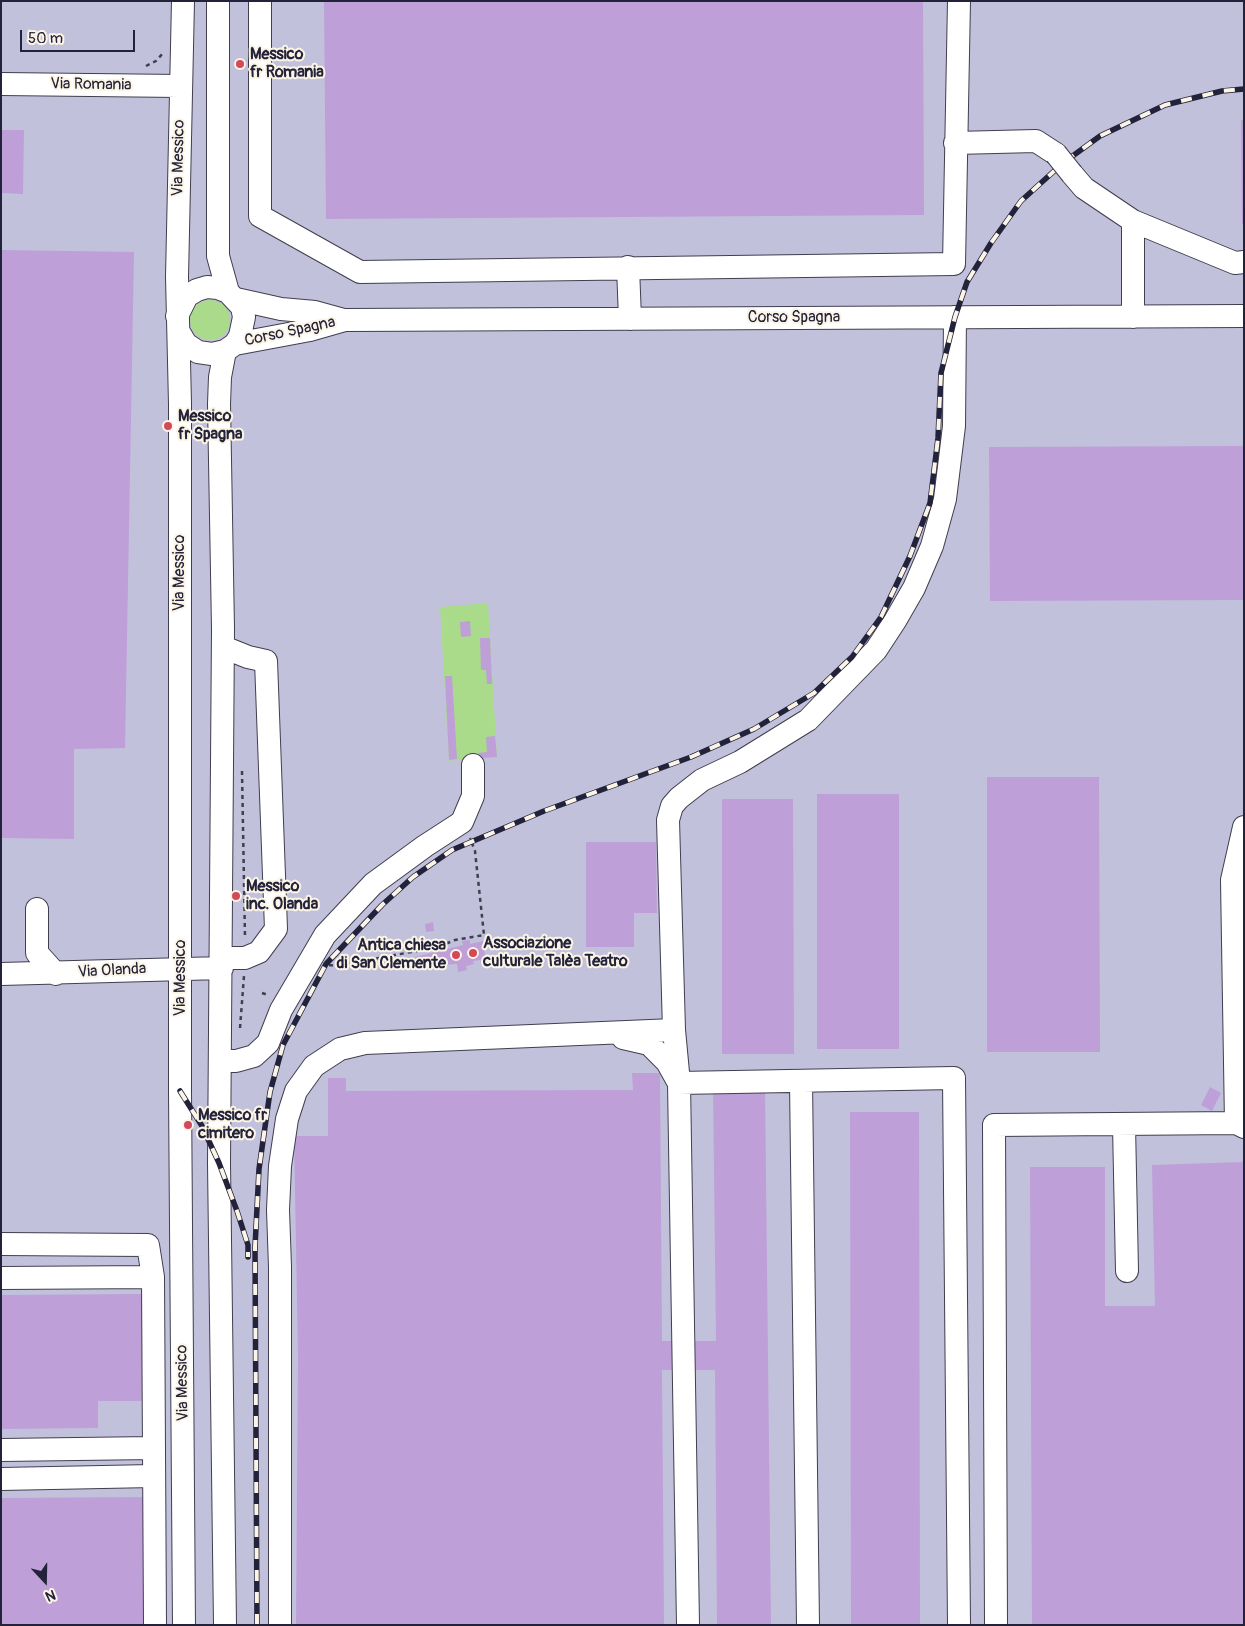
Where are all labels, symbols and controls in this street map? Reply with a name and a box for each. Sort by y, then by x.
scale bar [22,20,138,52]
text: 50 m [28,29,63,48]
place label: Messico fr Romania [250,45,324,83]
marker: Messico fr Romania [234,58,246,70]
street label: Via Romania [50,75,132,95]
street label: Via Messico [169,120,189,196]
street label: Corso Spagna [748,308,840,328]
street label: Corso Spagna [243,313,337,351]
place label: Messico fr Spagna [178,407,243,445]
marker: Messico fr Spagna [162,420,174,432]
street label: Via Messico [170,535,190,611]
place label: Messico inc. Olanda [246,877,318,915]
marker: Messico inc. Olanda [230,890,242,902]
place label: Associazione culturale Talèa Teatro [483,934,628,972]
place label: Antica chiesa di San Clemente [337,936,446,974]
street label: Via Messico [171,940,191,1016]
marker: Associazione culturale Talèa Teatro [467,947,479,959]
marker: Antica chiesa di San Clemente [450,949,462,961]
street label: Via Olanda [77,960,147,982]
place label: Messico fr cimitero [198,1106,267,1144]
marker: Messico fr cimitero [182,1119,194,1131]
street label: Via Messico [173,1345,193,1421]
north arrow [20,1556,70,1606]
text: N [43,1586,58,1605]

